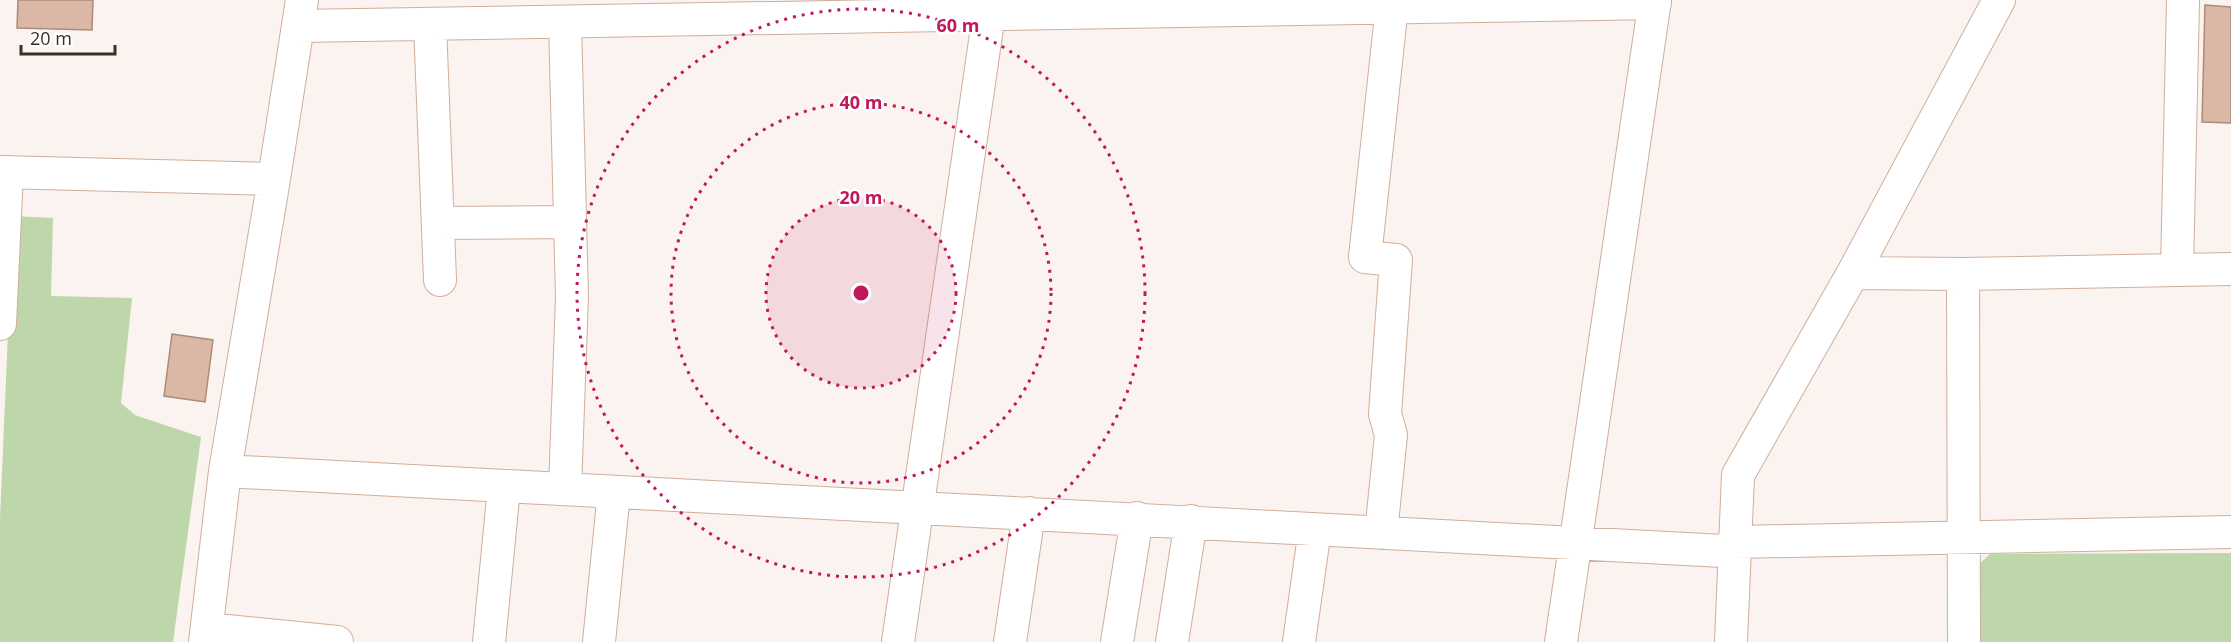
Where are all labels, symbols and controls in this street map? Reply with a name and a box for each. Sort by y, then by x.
text: 60 m [937,13,979,37]
scale bar [21,18,116,56]
text: 20 m [30,26,72,50]
text: 40 m [840,90,882,114]
text: 20 m [840,185,882,209]
centre of rings [851,283,871,303]

